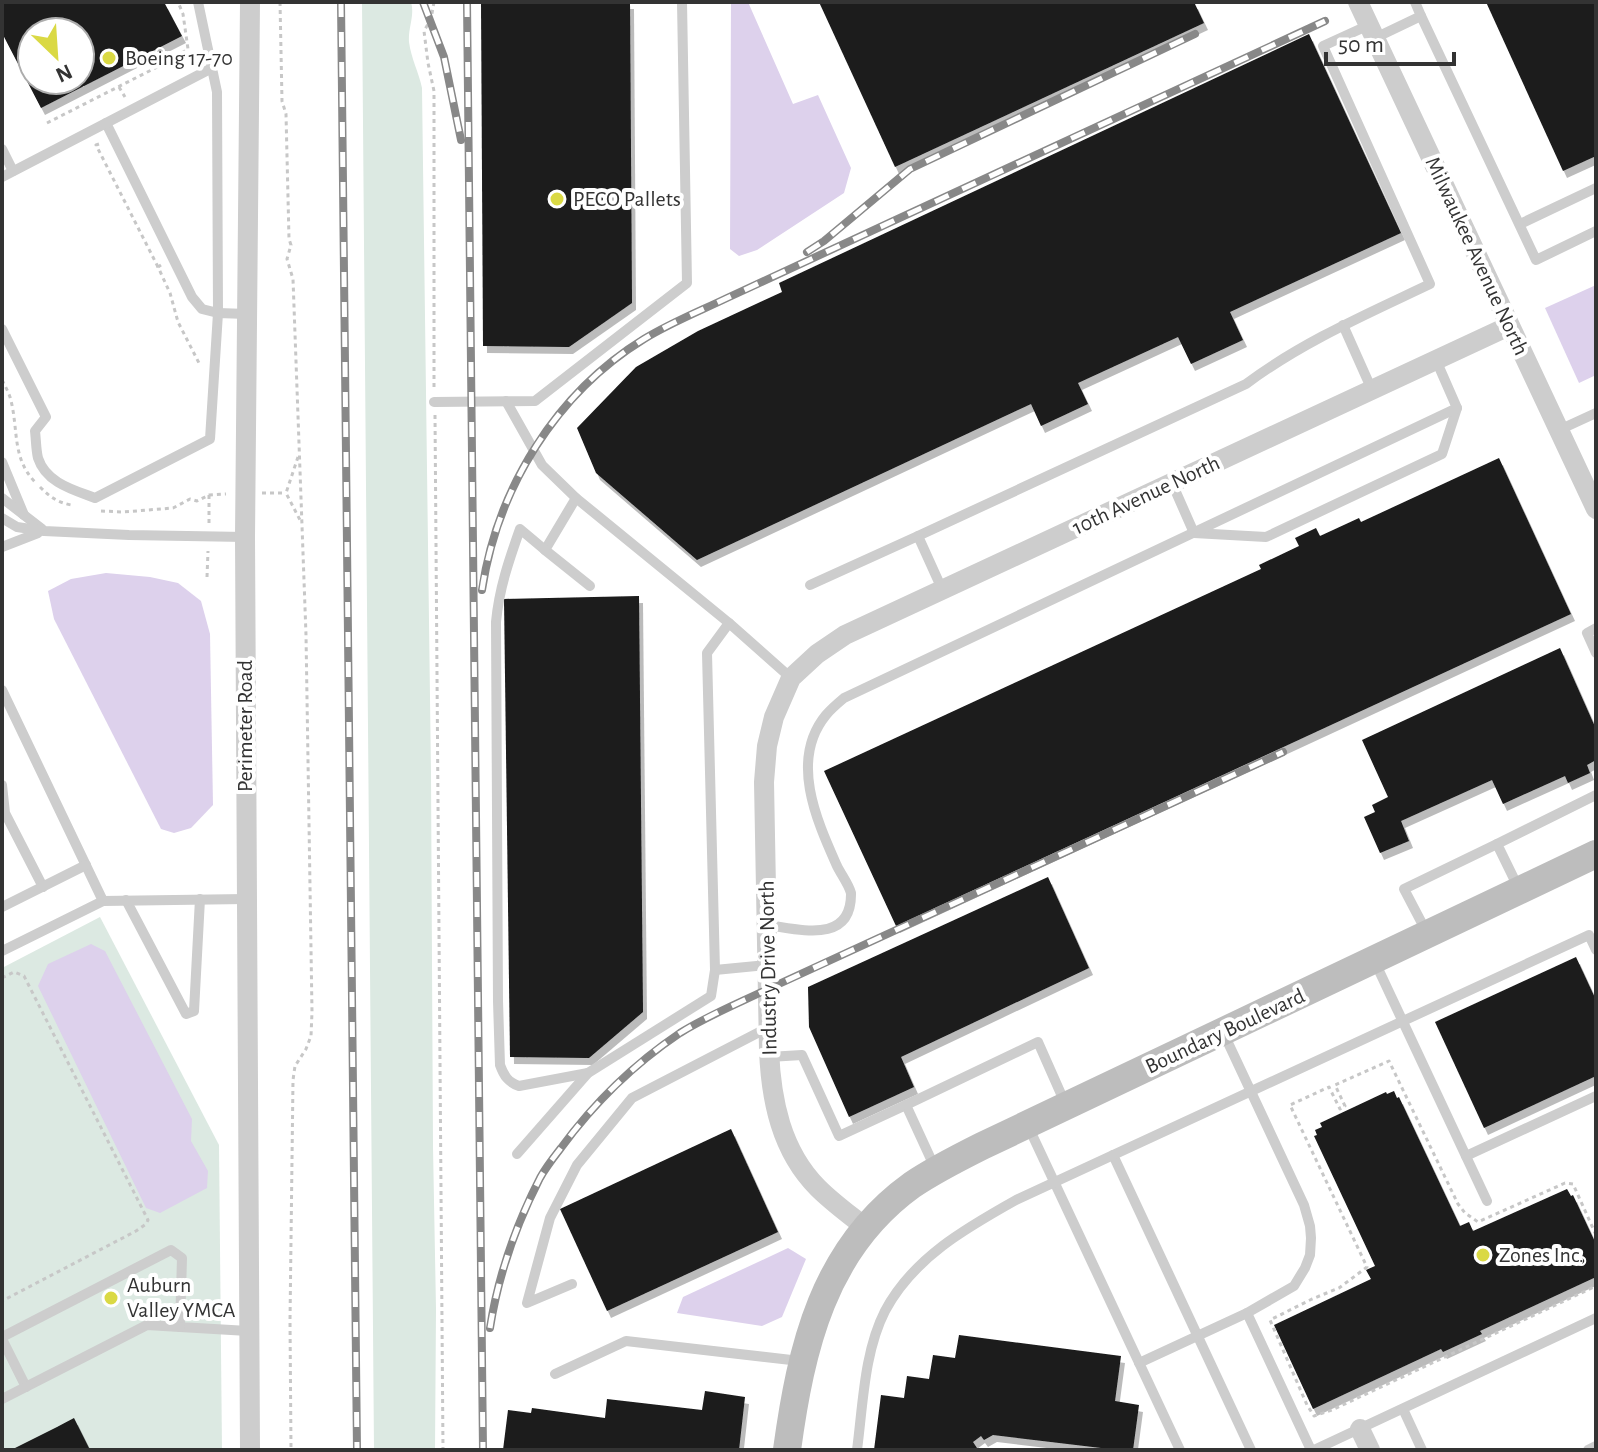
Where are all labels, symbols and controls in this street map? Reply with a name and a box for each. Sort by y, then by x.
north arrow [16,16,96,96]
scale bar [1326,16,1454,66]
text: 50 m [1338,33,1384,57]
place label: Boeing 17-70 [125,47,233,69]
marker: Boeing 17-70 [100,49,118,67]
text: N [52,60,76,86]
street label: Milwaukee Avenue North [1421,153,1533,359]
place label: PECO Pallets [573,188,681,210]
marker: PECO Pallets [548,190,566,208]
street label: 10th Avenue North [1069,451,1223,539]
street label: Perimeter Road [234,660,256,792]
street label: Industry Drive North [755,880,781,1056]
street label: Boundary Boulevard [1142,984,1308,1078]
place label: Zones Inc. [1499,1244,1584,1266]
marker: Zones Inc. [1474,1246,1492,1264]
place label: Auburn Valley YMCA [127,1274,236,1321]
marker: Auburn Valley YMCA [102,1289,120,1307]

